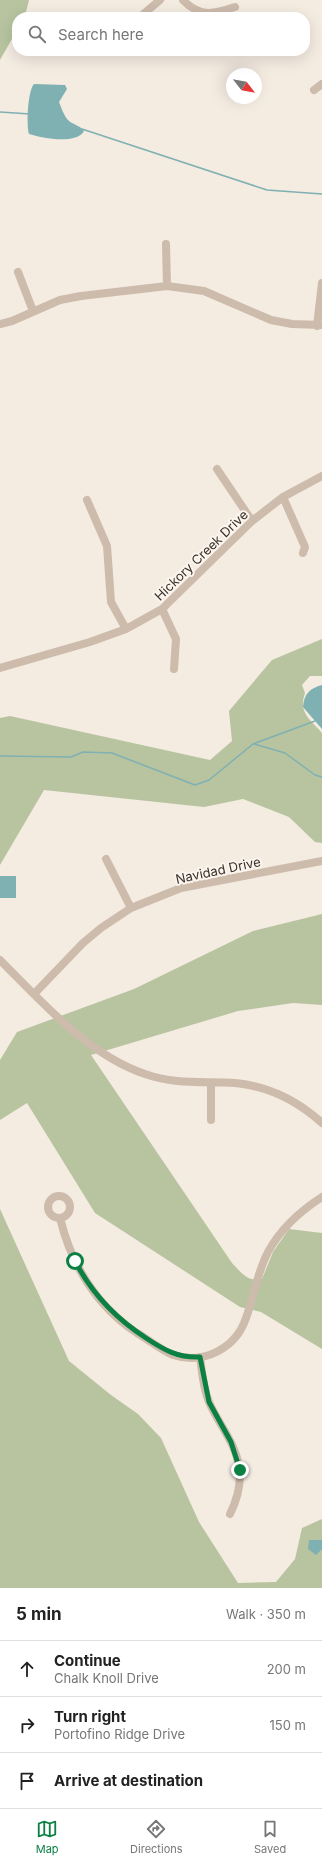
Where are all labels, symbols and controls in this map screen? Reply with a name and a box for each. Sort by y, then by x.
search box [12,12,310,56]
icon: search [26,23,48,45]
text: Search here [58,25,144,44]
north arrow [226,68,262,104]
street label: Hickory Creek Drive [151,506,251,604]
street label: Navidad Drive [174,853,262,887]
route start [66,1252,84,1270]
route end [231,1461,249,1479]
text: 5 min [16,1604,62,1624]
text: Walk · 350 m [226,1606,306,1622]
text: Continue [54,1651,121,1670]
icon: ahead [16,1658,38,1680]
text: 200 m [267,1661,306,1677]
text: Chalk Knoll Drive [54,1670,159,1686]
text: Turn right [54,1707,126,1726]
icon: right [16,1714,38,1736]
text: 150 m [270,1717,306,1733]
text: Portofino Ridge Drive [54,1726,185,1742]
icon: arrive [16,1770,38,1792]
text: Arrive at destination [54,1771,203,1790]
tab: Map [36,1818,59,1856]
tab: Directions [130,1818,183,1856]
tab: Saved [254,1818,286,1856]

